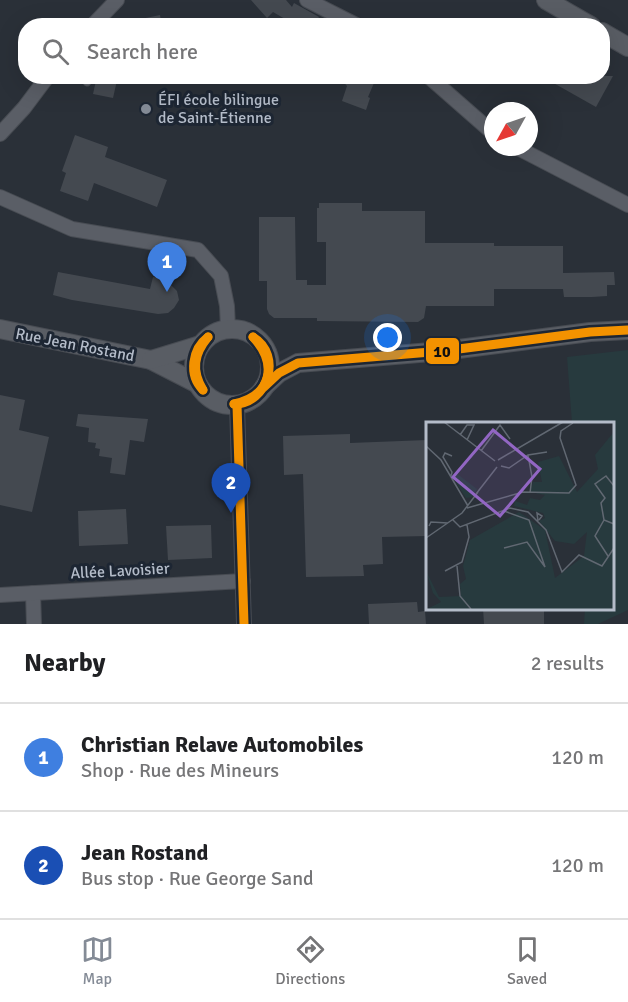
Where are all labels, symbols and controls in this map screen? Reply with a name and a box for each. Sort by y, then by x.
search box [18,18,610,84]
icon: search [39,35,72,68]
text: Search here [87,38,198,65]
place label: ÉFI école bilingue de Saint-Étienne [158,90,279,128]
marker: ÉFI école bilingue de Saint-Étienne [139,102,153,116]
north arrow [484,102,538,156]
pin: 1 [148,242,186,292]
your location [373,323,402,352]
street label: Rue Jean Rostand [14,324,136,366]
line badge: 10 [425,337,460,365]
text: 10 [433,342,451,362]
inset map [426,422,613,609]
pin: 2 [212,464,250,513]
street label: Allée Lavoisier [70,558,170,584]
text: Nearby [24,647,105,679]
text: 2 results [531,651,604,676]
text: Christian Relave Automobiles [81,731,363,758]
text: 1 [38,745,49,770]
text: 120 m [551,745,604,770]
text: Shop · Rue des Mineurs [81,758,279,783]
text: Jean Rostand [81,839,208,866]
text: 2 [38,853,49,878]
text: 120 m [551,853,604,878]
text: Bus stop · Rue George Sand [81,866,314,891]
tab: Map [81,933,114,989]
tab: Directions [275,933,345,989]
tab: Saved [507,933,547,989]

